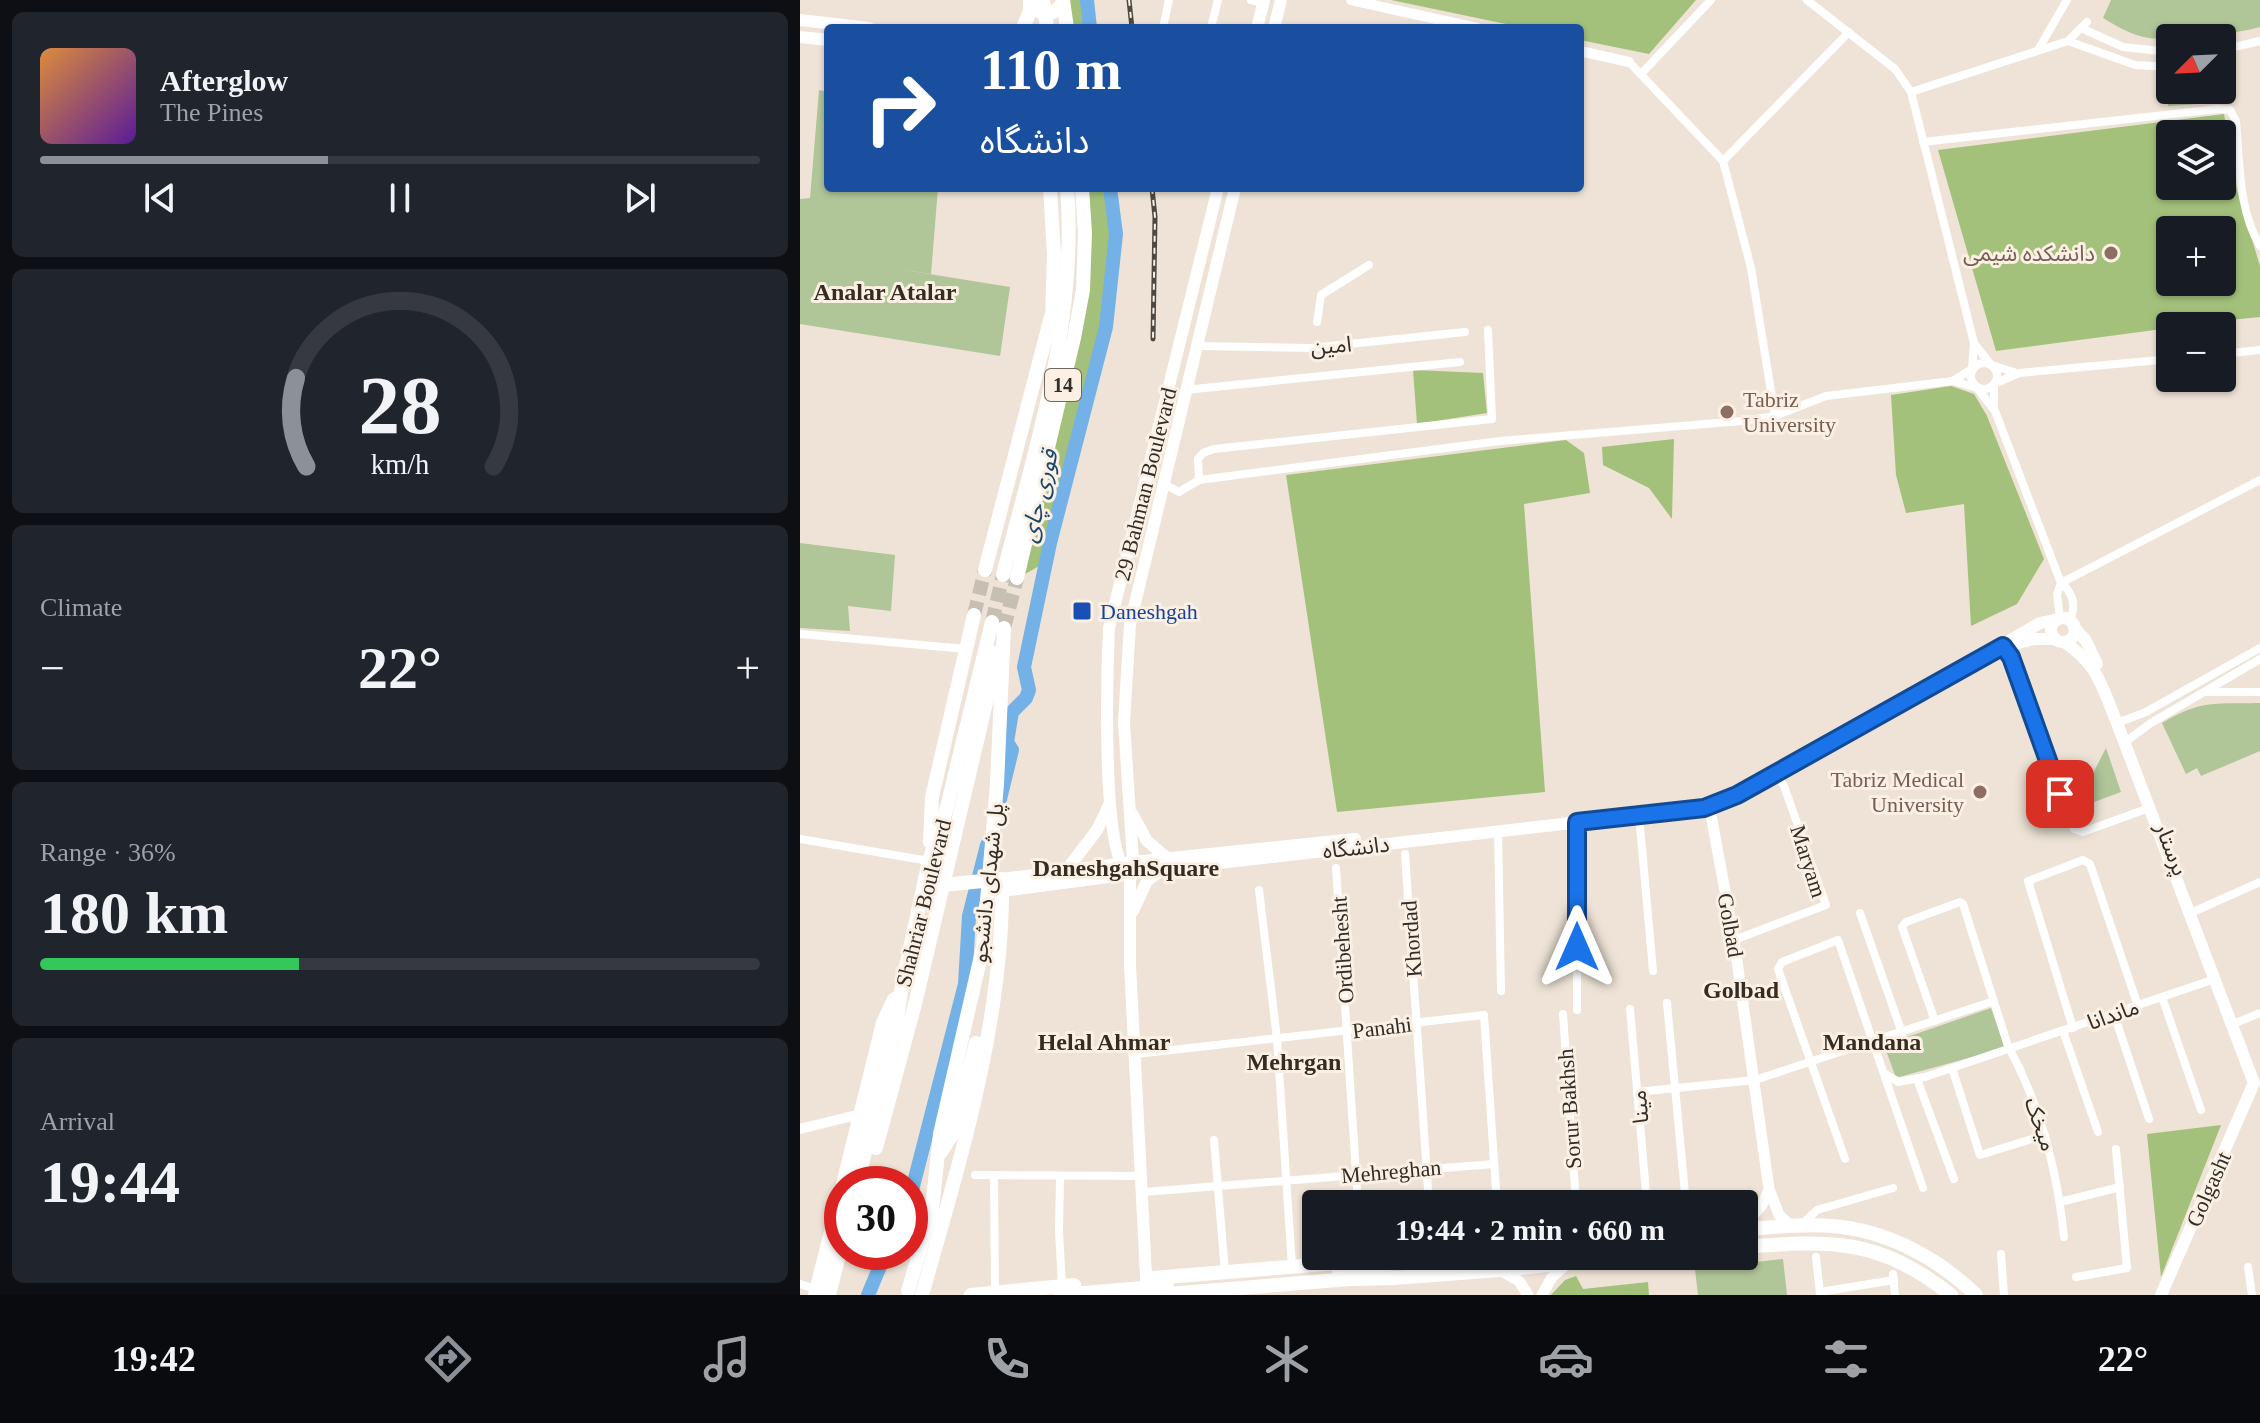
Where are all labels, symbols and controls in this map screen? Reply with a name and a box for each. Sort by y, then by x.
north arrow [2156,24,2236,104]
map controls [2156,24,2236,392]
text: 110 m [980,39,1122,101]
icon: right [848,56,952,160]
text: Afterglow [160,64,288,97]
text: The Pines [160,98,263,127]
button: layers [2156,120,2236,200]
text: دانشگاه [980,121,1089,161]
icon: previous [138,176,182,220]
icon: pause [378,176,422,220]
icon: next [618,176,662,220]
button: + [2156,216,2236,296]
place label: دانشکده شیمی [1963,241,2095,266]
marker: دانشکده شیمی [2102,244,2120,262]
district label: Analar Atalar [814,279,957,305]
button: − [2156,312,2236,392]
street label: امین [1310,331,1353,360]
text: 28 [358,358,442,450]
road number: 14 [1045,369,1081,401]
street label: 29 Bahman Boulevard [1109,385,1182,583]
place label: Tabriz University [1743,387,1836,437]
marker: Tabriz University [1718,403,1736,421]
water label: قوری چای [1015,445,1067,546]
text: km/h [371,449,429,480]
text: Climate [40,593,122,622]
place label: Daneshgah [1100,599,1198,624]
marker: Daneshgah [1071,600,1093,622]
text: 22° [358,635,442,701]
text: − [40,644,65,693]
text: + [735,644,760,693]
pin [2026,760,2094,828]
place label: Tabriz Medical University [1831,767,1964,817]
icon: arrive [2038,772,2082,816]
marker: Tabriz Medical University [1971,783,1989,801]
street label: پل شهدای دانشجو [967,802,1010,964]
street label: Shahriar Boulevard [891,817,956,989]
street label: پرستار [2148,818,2193,880]
street label: Maryam [1785,822,1832,900]
street label: دانشگاه [1322,832,1391,863]
text: Range · 36% [40,838,176,867]
district label: DaneshgahSquare [1033,855,1219,881]
text: 180 km [40,880,228,946]
street label: Golbad [1713,891,1748,959]
street label: Ordibehesht [1326,895,1359,1004]
street label: Khordad [1396,900,1427,978]
position arrow [1535,905,1619,989]
district label: Golbad [1703,977,1780,1003]
street label: ماندانا [2084,994,2142,1035]
street label: Panahi [1351,1011,1413,1044]
district label: Helal Ahmar [1038,1029,1171,1055]
district label: Mandana [1823,1029,1921,1055]
street label: Sorur Bakhsh [1553,1048,1586,1170]
district label: Mehrgan [1247,1049,1341,1075]
street label: مینا [1626,1089,1653,1125]
street label: میخک [2020,1094,2061,1154]
text: Arrival [40,1107,115,1136]
street label: Golgasht [2181,1148,2236,1231]
text: 19:44 [40,1149,180,1215]
street label: Mehreghan [1340,1155,1442,1188]
speed limit sign: 30 [824,1166,928,1270]
text: 19:44 · 2 min · 660 m [1395,1213,1665,1246]
icon: directions [420,1331,476,1387]
icon: music [699,1331,755,1387]
icon: phone [979,1331,1035,1387]
icon: climate [1259,1331,1315,1387]
icon: car [1538,1331,1594,1387]
icon: filters [1818,1331,1874,1387]
text: 19:42 [112,1339,196,1379]
text: 22° [2098,1339,2148,1379]

